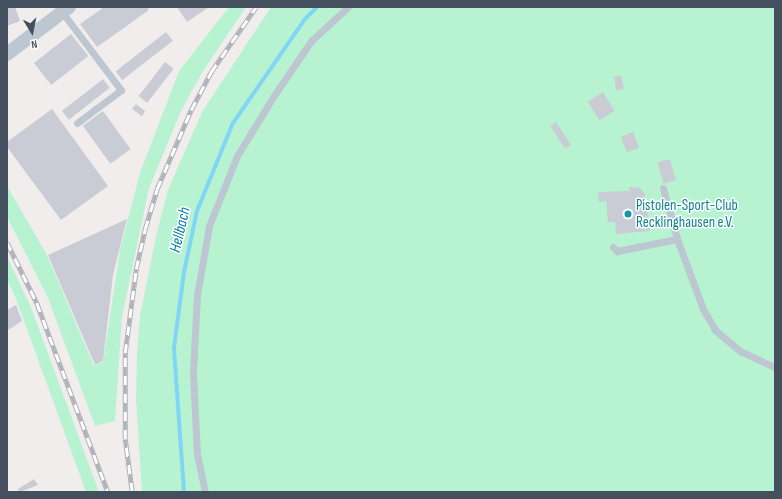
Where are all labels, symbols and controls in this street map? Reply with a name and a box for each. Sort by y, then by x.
north arrow [12,12,52,52]
text: N [30,37,38,51]
place label: Pistolen-Sport-Club Recklinghausen e.V. [636,196,738,231]
water label: Hellbach [166,205,196,255]
marker: Pistolen-Sport-Club Recklinghausen e.V. [623,209,633,219]

